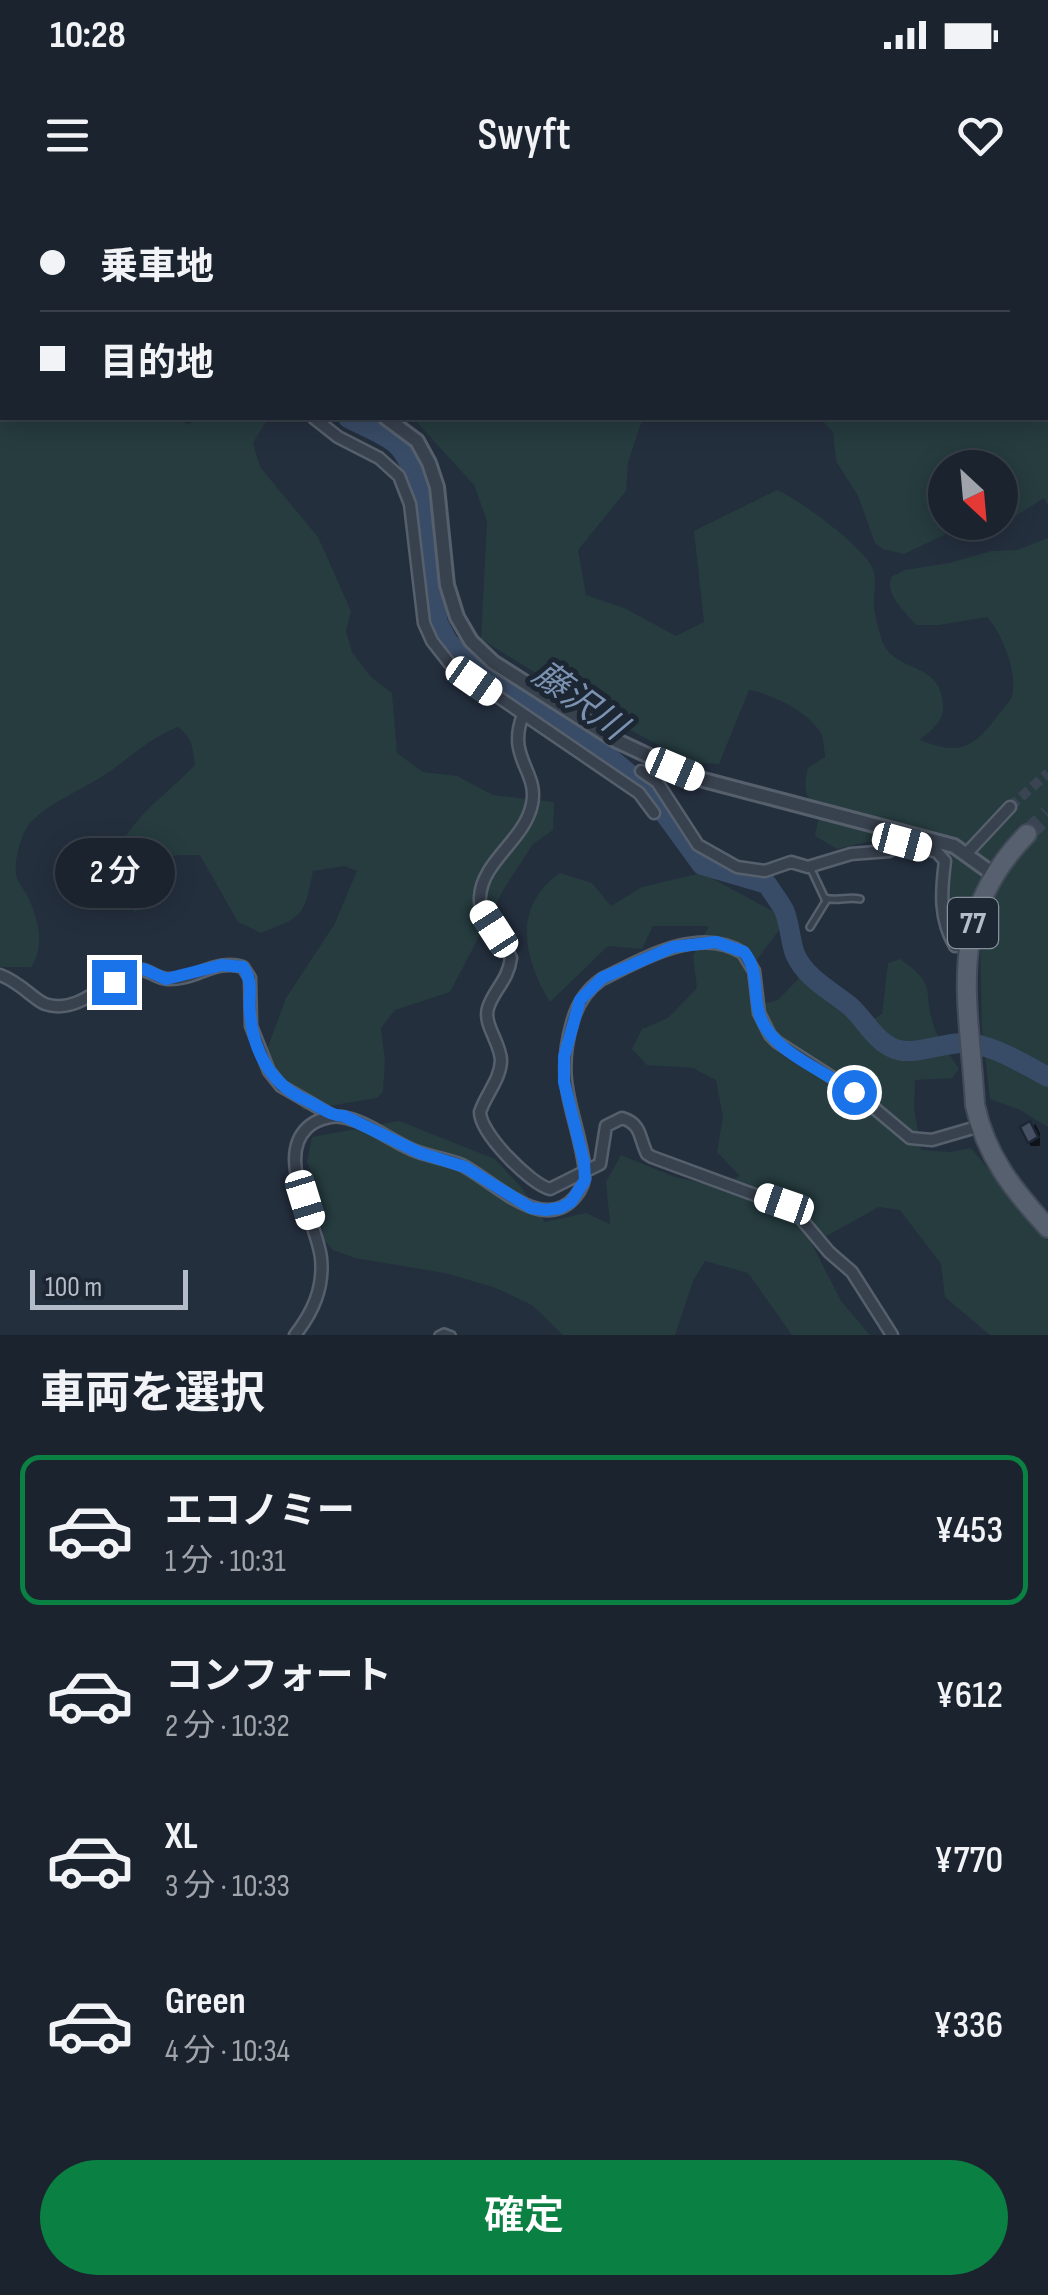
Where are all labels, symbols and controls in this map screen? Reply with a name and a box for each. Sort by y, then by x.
text: 10:28 [50,13,126,58]
icon: menu [40,108,95,163]
text: Swyft [477,108,571,163]
icon: heart [953,108,1008,163]
text: 乗車地 [100,245,214,290]
text: 目的地 [100,341,214,386]
north arrow [928,450,1018,540]
map controls [928,450,1018,540]
car [441,652,507,710]
water label: 藤沢川 [524,653,637,752]
car [642,743,708,795]
car [869,820,935,864]
callout: 2 分 [54,837,174,907]
text: 2 分 [90,853,140,892]
car [465,896,523,962]
road number: 77 [948,898,998,948]
route end [92,960,137,1005]
route start [832,1070,877,1115]
car [282,1167,328,1233]
car [751,1180,817,1228]
scale bar [30,1265,188,1310]
text: 100 m [45,1271,102,1304]
text: 車両を選択 [40,1367,265,1422]
icon: car [45,1485,135,1575]
text: エコノミー [165,1489,355,1534]
text: ¥453 [935,1508,1003,1553]
text: 1 分 · 10:31 [165,1542,286,1581]
icon: car [45,1650,135,1740]
text: コンフォート [165,1654,392,1699]
text: ¥612 [936,1673,1003,1718]
text: 2 分 · 10:32 [165,1707,290,1746]
text: XL [165,1814,198,1859]
icon: car [45,1815,135,1905]
text: ¥770 [934,1838,1003,1883]
text: 3 分 · 10:33 [165,1867,290,1906]
text: Green [165,1979,246,2024]
icon: car [45,1980,135,2070]
text: ¥336 [933,2003,1003,2048]
text: 4 分 · 10:34 [165,2032,290,2071]
button: 確定 [40,2160,1008,2275]

